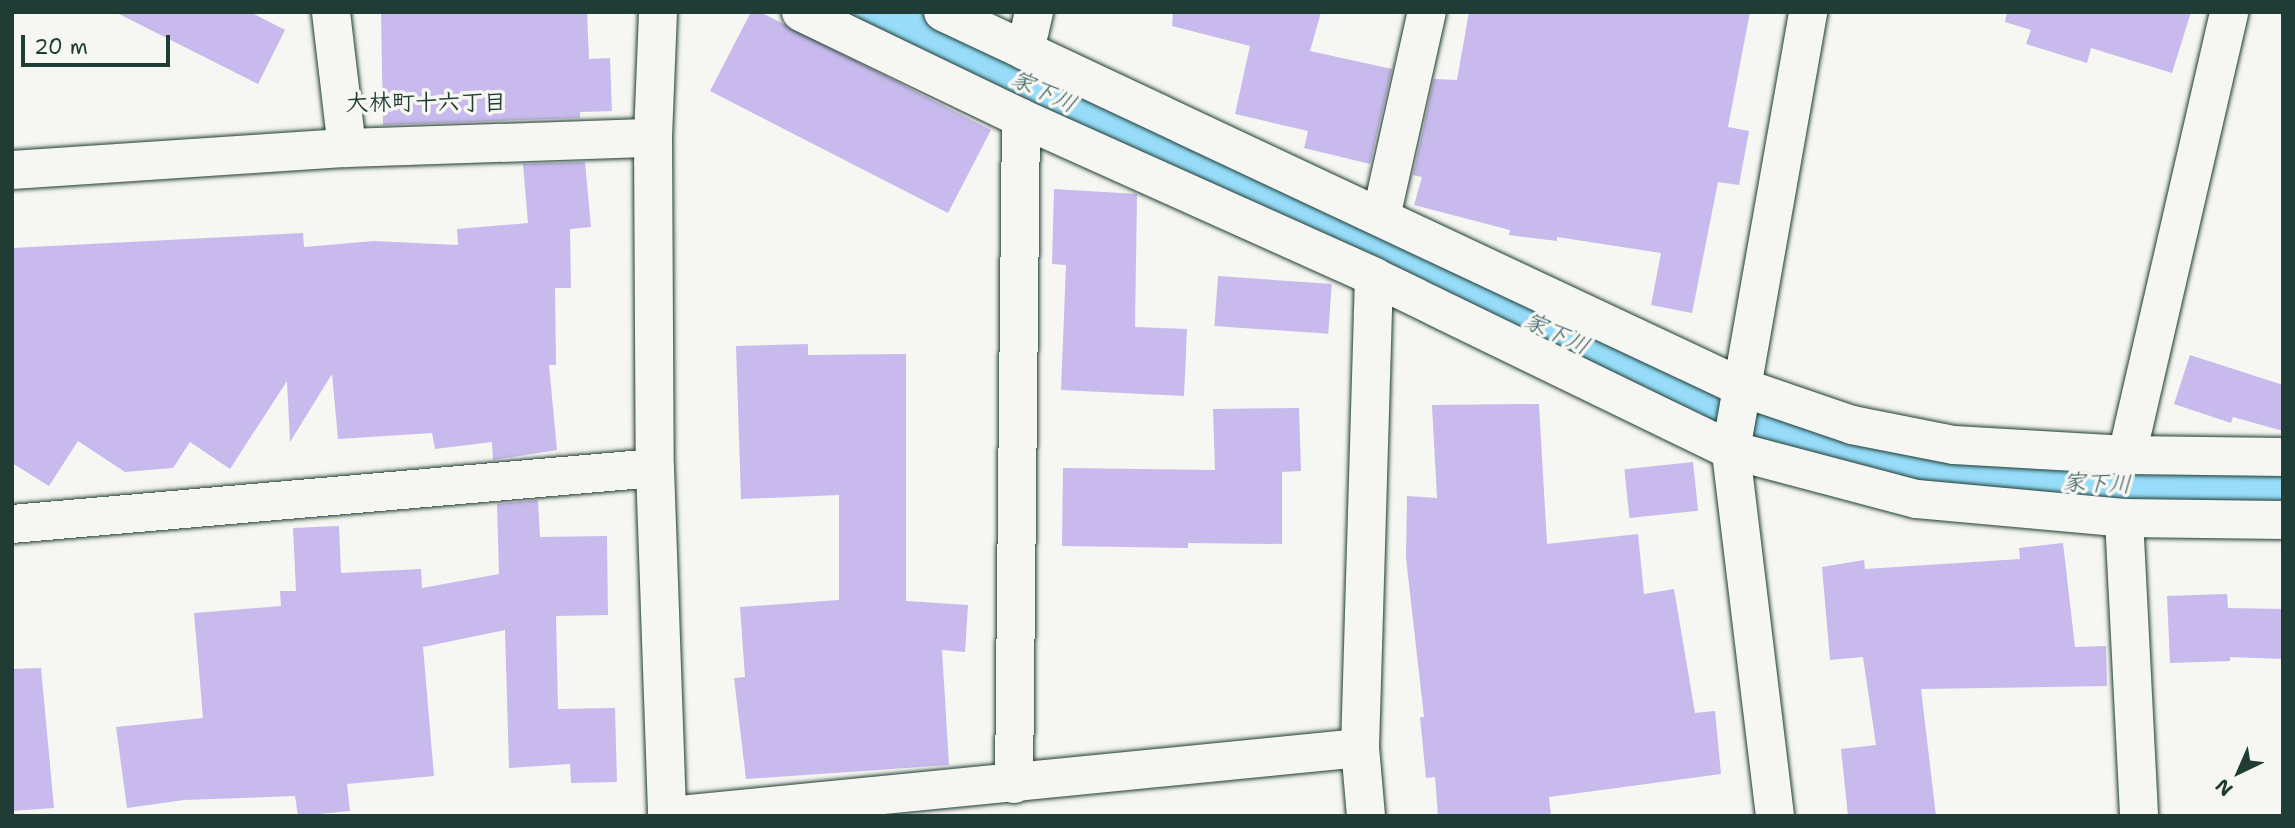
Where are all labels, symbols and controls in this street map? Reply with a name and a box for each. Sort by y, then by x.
scale bar [24,21,173,65]
text: 20 m [34,33,88,61]
water label: 家下川 [1007,64,1081,118]
district label: 大林町十六丁目 [346,88,506,116]
water label: 家下川 [1520,306,1594,360]
water label: 家下川 [2062,468,2132,498]
north arrow [2204,737,2274,807]
text: N [2210,773,2238,802]

